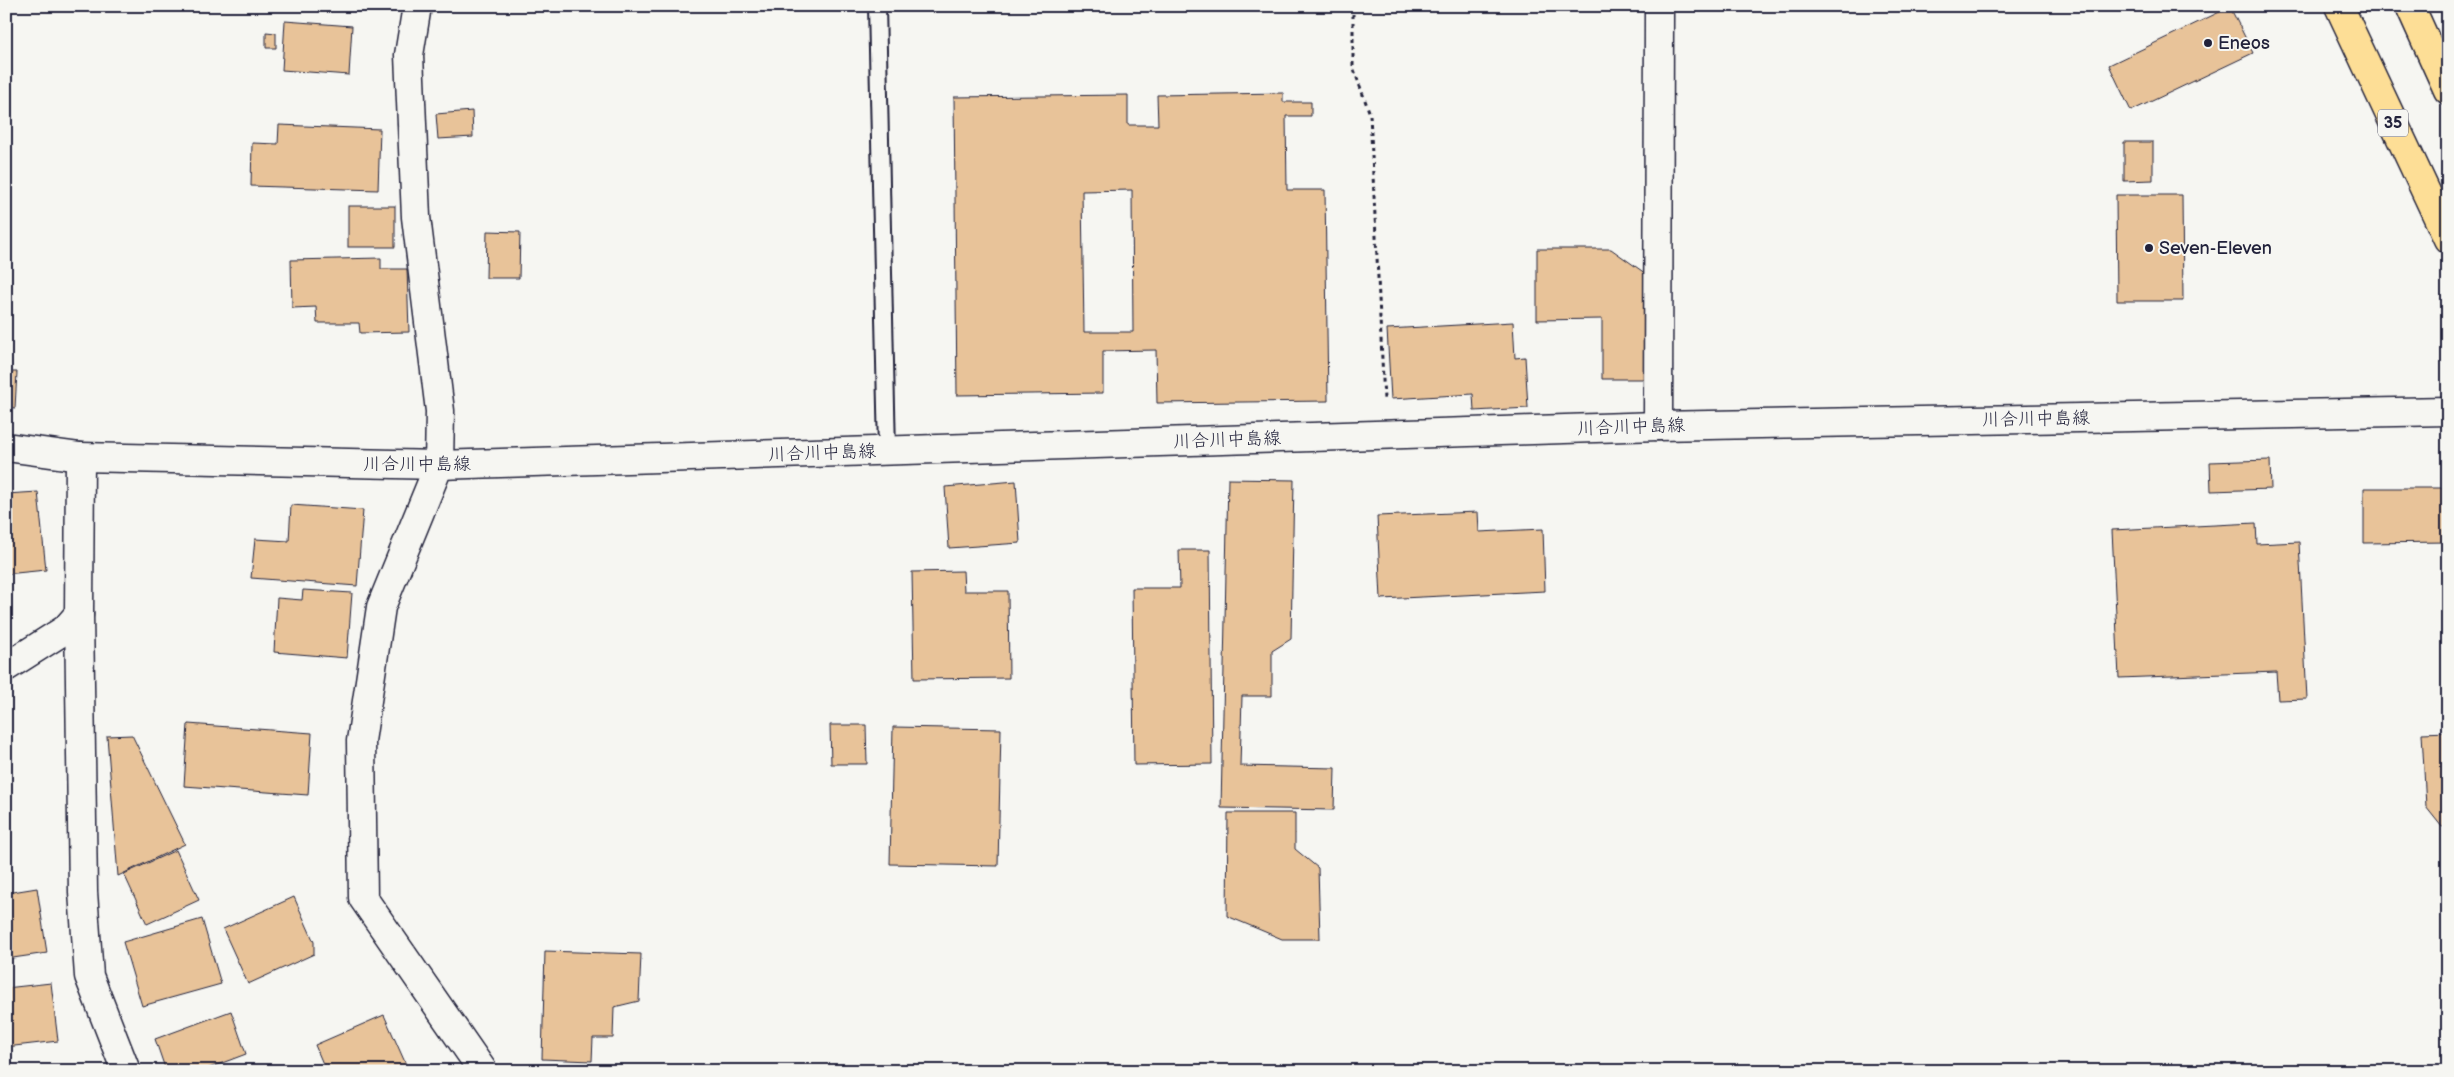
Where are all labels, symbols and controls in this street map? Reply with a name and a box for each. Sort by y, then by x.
place label: Eneos [2218,33,2270,54]
marker: Eneos [2202,37,2214,49]
road number: 35 [2378,110,2408,136]
place label: Seven-Eleven [2159,238,2272,259]
marker: Seven-Eleven [2143,242,2155,254]
street label: 川合川中島線 [1982,408,2090,430]
street label: 川合川中島線 [1577,415,1685,439]
street label: 川合川中島線 [1173,428,1281,452]
street label: 川合川中島線 [768,441,876,465]
street label: 川合川中島線 [363,454,471,475]

